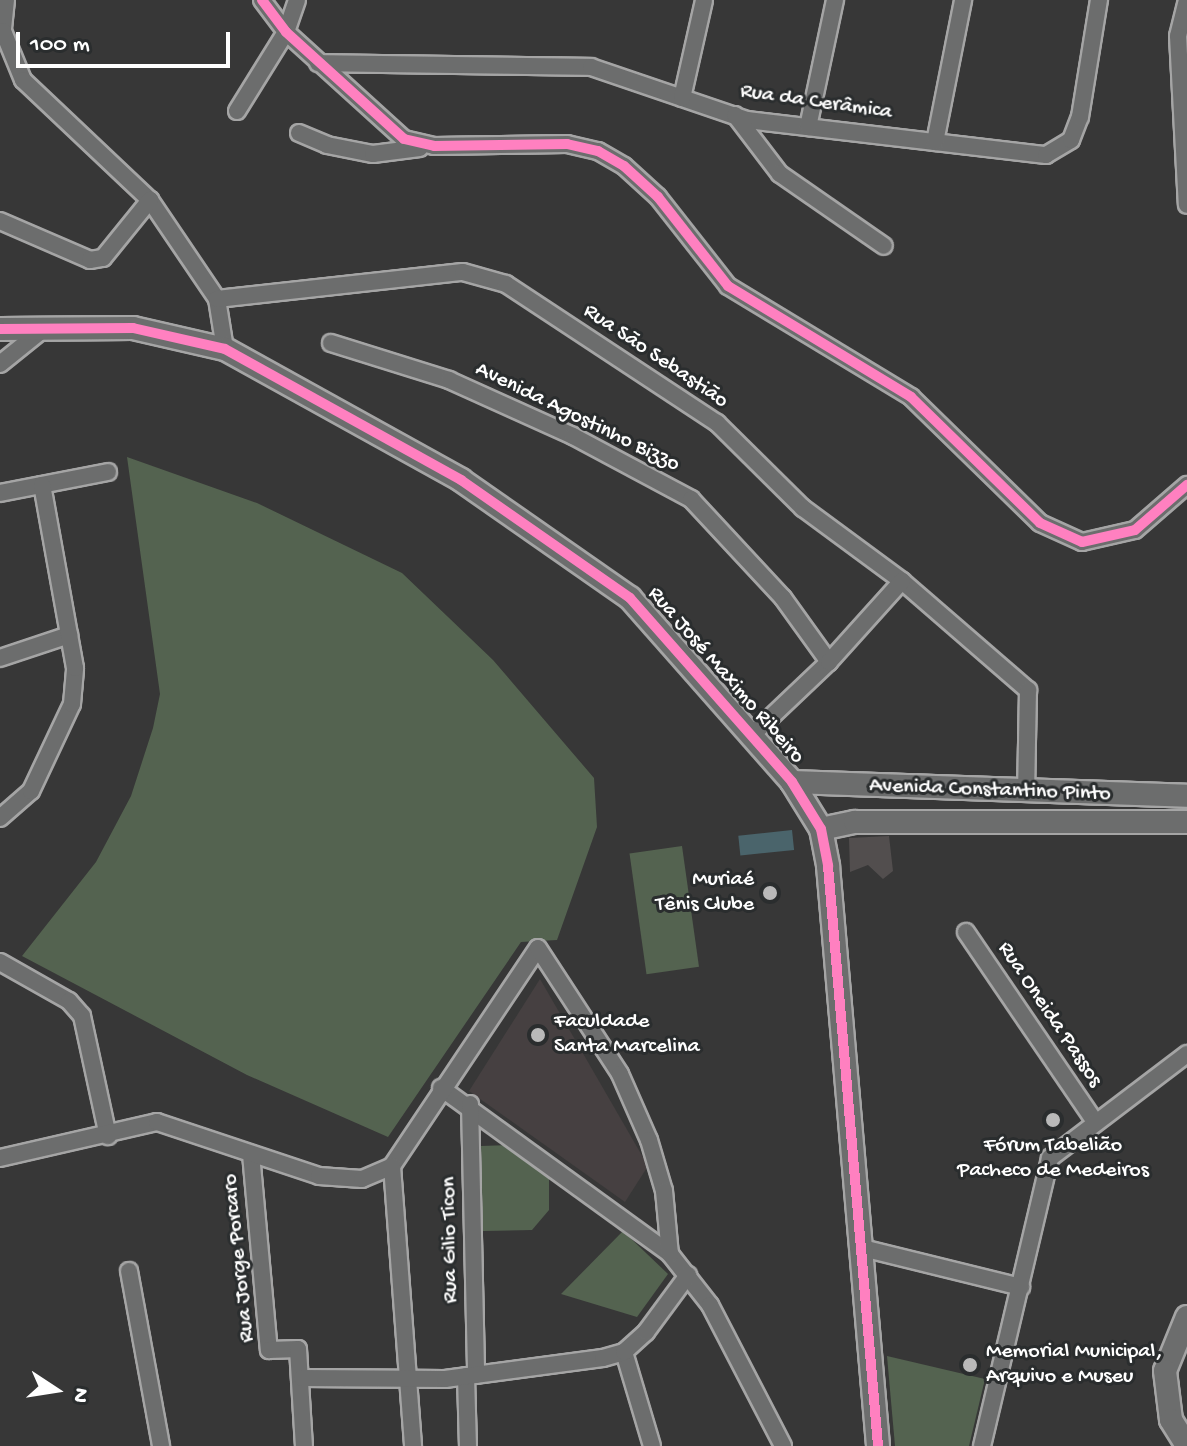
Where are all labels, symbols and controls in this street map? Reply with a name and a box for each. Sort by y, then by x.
scale bar [20,16,234,66]
text: 100 m [30,31,90,60]
street label: Rua da Cerâmica [738,79,894,127]
street label: Rua São Sebastião [577,299,733,415]
street label: Avenida Agostinho Bizzo [471,357,683,479]
street label: Rua José Maximo Ribeiro [641,582,809,770]
street label: Avenida Constantino Pinto [869,774,1111,808]
place label: Muriaé Tênis Clube [656,867,754,918]
marker: Muriaé Tênis Clube [761,884,779,902]
street label: Rua Oneida Passos [991,937,1107,1093]
place label: Faculdade Santa Marcelina [554,1009,700,1060]
marker: Faculdade Santa Marcelina [529,1026,547,1044]
marker: Fórum Tabelião Pacheco de Medeiros [1044,1111,1062,1129]
place label: Fórum Tabelião Pacheco de Medeiros [957,1133,1149,1184]
street label: Rua Jorge Porcaro [218,1172,262,1344]
street label: Rua Gilio Ticon [437,1176,465,1304]
place label: Memorial Municipal, Arquivo e Museu [986,1339,1162,1390]
north arrow [16,1350,96,1430]
marker: Memorial Municipal, Arquivo e Museu [961,1356,979,1374]
text: N [65,1385,94,1405]

